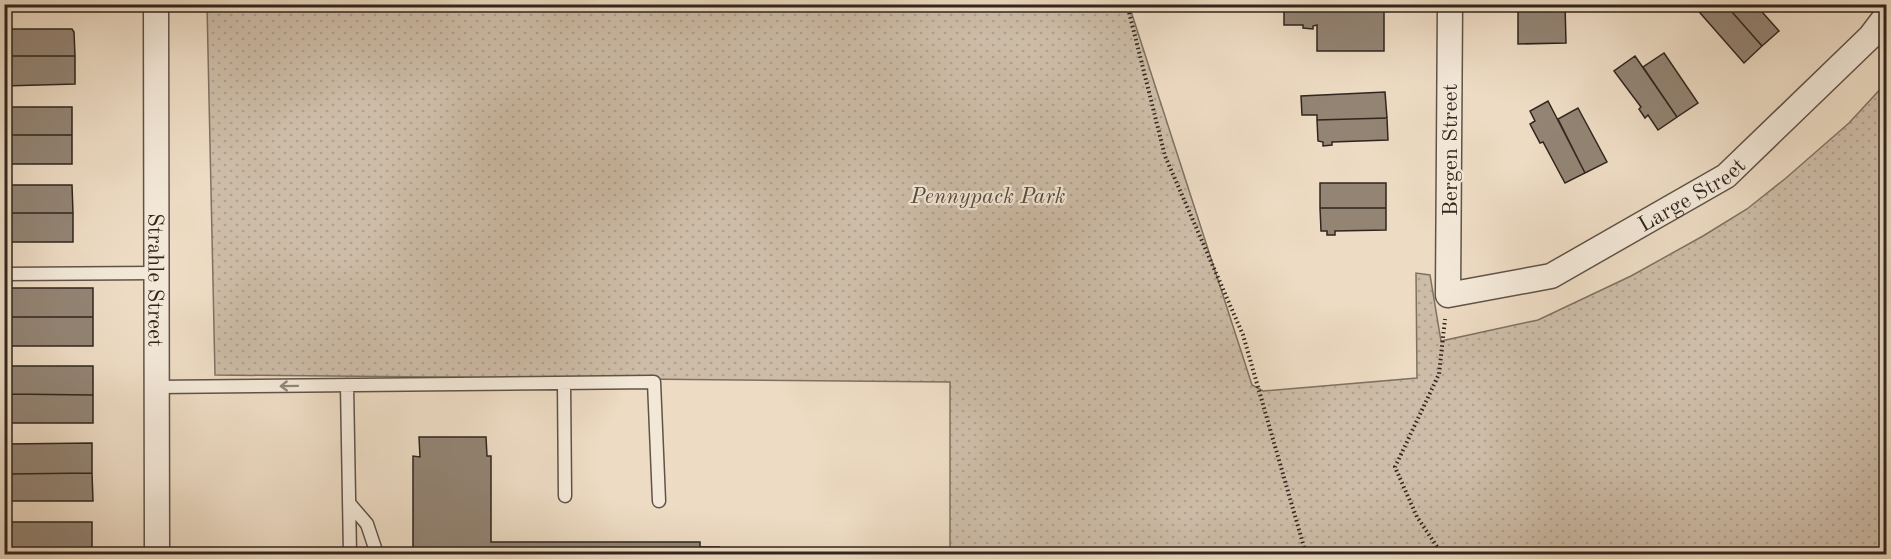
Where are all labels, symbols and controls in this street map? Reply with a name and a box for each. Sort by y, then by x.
street label: Bergen Street [1440,84,1462,216]
street label: Large Street [1635,155,1750,237]
park label: Pennypack Park [909,186,1066,208]
street label: Strahle Street [143,213,166,347]
one-way arrow [279,380,299,392]

